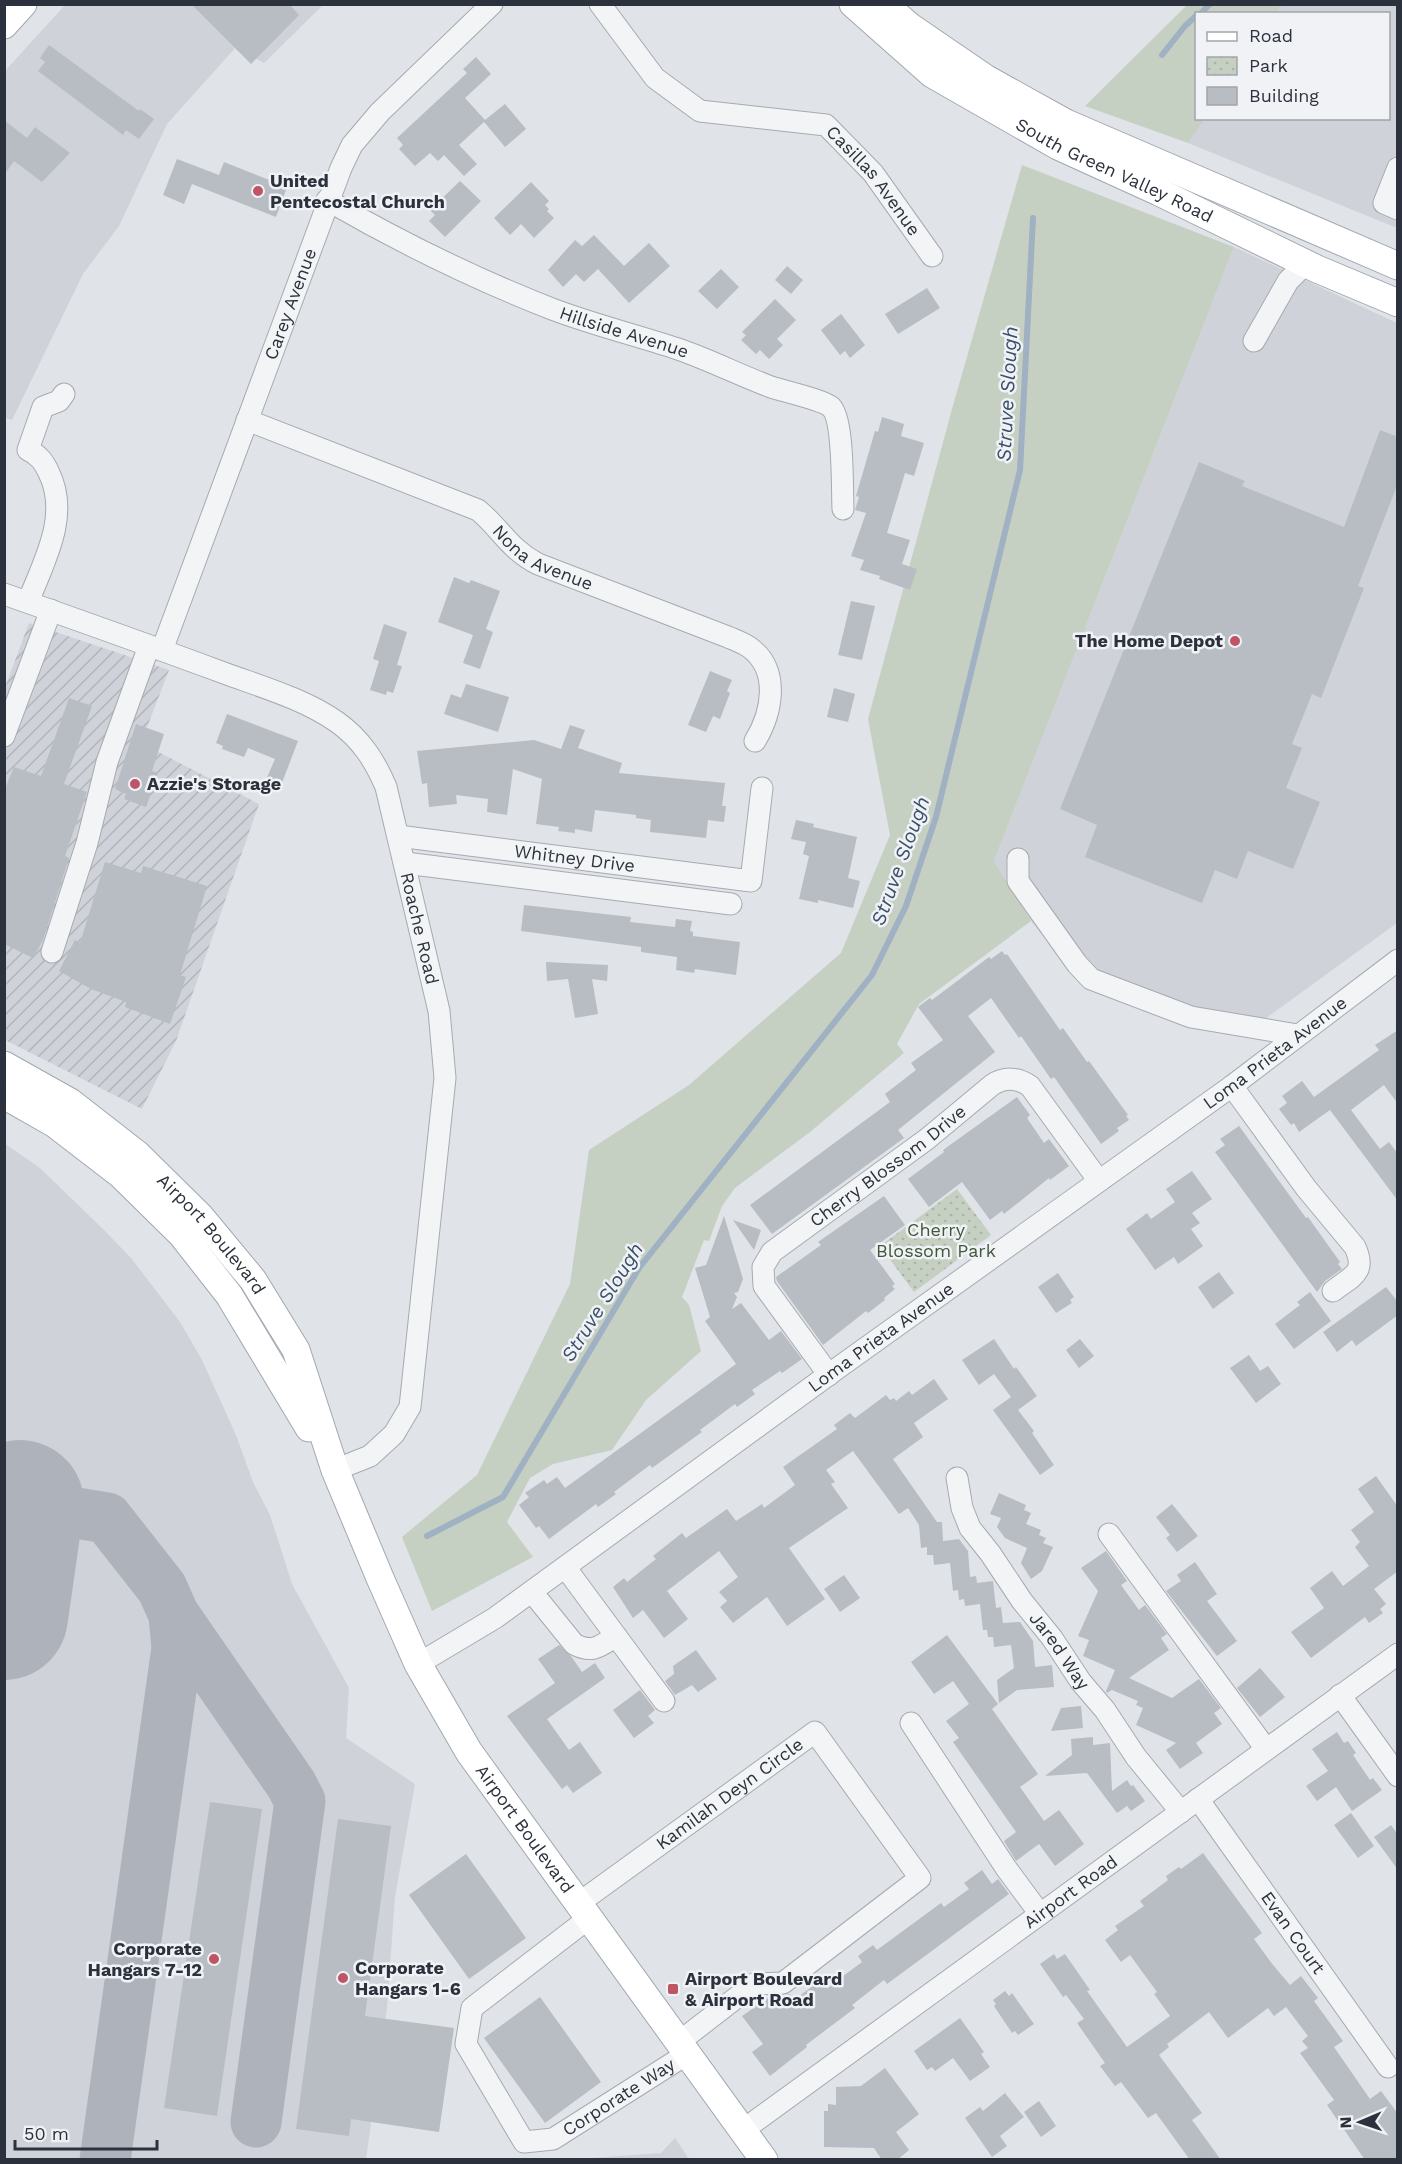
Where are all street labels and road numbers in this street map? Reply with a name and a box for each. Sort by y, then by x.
street label: South Green Valley Road [1012,113,1217,227]
street label: Casillas Avenue [822,121,925,239]
street label: Carey Avenue [260,245,320,363]
street label: Hillside Avenue [557,302,692,362]
street label: Nona Avenue [489,520,596,594]
street label: Whitney Drive [513,840,636,876]
street label: Roache Road [397,870,443,986]
street label: Loma Prieta Avenue [1199,992,1351,1113]
street label: Cherry Blossom Drive [805,1100,970,1231]
street label: Airport Boulevard [153,1169,270,1298]
street label: Loma Prieta Avenue [804,1278,958,1396]
street label: Jared Way [1025,1608,1094,1694]
street label: Kamilah Deyn Circle [652,1733,807,1854]
street label: Airport Boulevard [472,1760,579,1897]
street label: Airport Road [1019,1850,1121,1933]
street label: Evan Court [1257,1887,1330,1978]
street label: Corporate Way [558,2053,679,2140]

